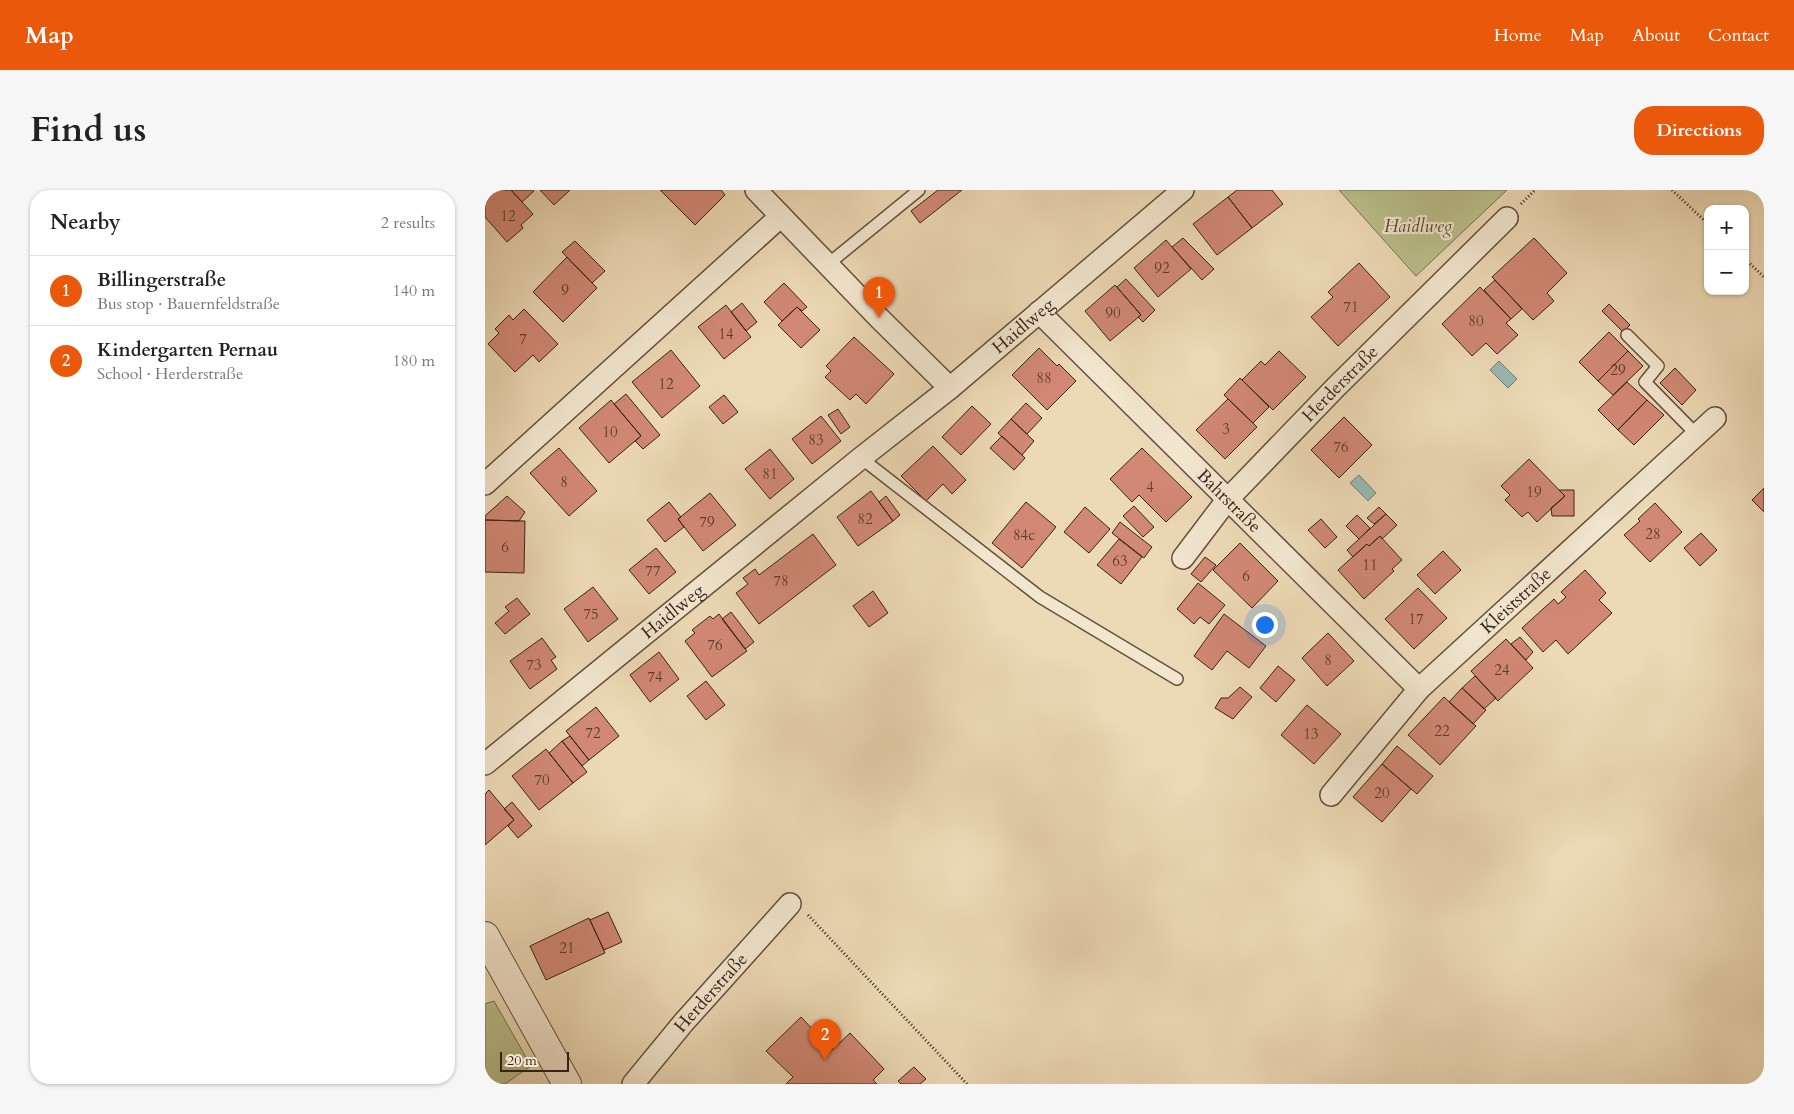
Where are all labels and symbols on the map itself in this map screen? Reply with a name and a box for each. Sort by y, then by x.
house number: 12 [500,206,516,226]
park label: Haidlweg [1384,214,1452,239]
house number: 92 [1154,258,1170,278]
pin: 1 [863,277,895,318]
house number: 9 [561,280,569,300]
street label: Haidlweg [987,292,1061,360]
house number: 71 [1343,297,1359,317]
house number: 90 [1105,303,1121,323]
house number: 80 [1468,311,1484,331]
house number: 14 [718,324,734,344]
house number: 7 [519,329,527,349]
street label: Herderstraße [1297,340,1384,428]
house number: 29 [1610,360,1626,380]
house number: 88 [1036,368,1052,388]
house number: 12 [658,374,674,394]
house number: 3 [1222,419,1230,439]
house number: 10 [602,422,618,442]
house number: 83 [808,430,824,450]
house number: 76 [1333,437,1349,457]
house number: 81 [762,464,778,484]
street label: Bahrstraße [1191,464,1267,539]
house number: 8 [560,472,568,492]
house number: 4 [1146,477,1154,497]
house number: 19 [1526,482,1542,502]
house number: 82 [857,509,873,529]
house number: 79 [699,512,715,532]
house number: 28 [1645,524,1661,544]
house number: 84c [1013,525,1035,545]
house number: 6 [501,537,509,557]
house number: 63 [1112,551,1128,571]
house number: 11 [1362,555,1378,575]
house number: 77 [645,561,661,581]
street label: Kleiststraße [1475,562,1557,640]
house number: 6 [1242,566,1250,586]
house number: 78 [773,571,789,591]
street label: Haidlweg [636,578,711,645]
house number: 75 [583,604,599,624]
house number: 17 [1408,609,1424,629]
your location [1252,612,1278,638]
house number: 76 [707,635,723,655]
house number: 8 [1324,650,1332,670]
house number: 73 [526,655,542,675]
house number: 24 [1494,660,1510,680]
house number: 74 [647,667,663,687]
house number: 22 [1434,721,1450,741]
house number: 72 [585,723,601,743]
house number: 13 [1303,724,1319,744]
house number: 70 [534,770,550,790]
house number: 20 [1374,783,1390,803]
house number: 21 [559,938,575,958]
street label: Herderstraße [668,948,753,1038]
pin: 2 [809,1019,841,1060]
scale bar [500,1049,569,1072]

